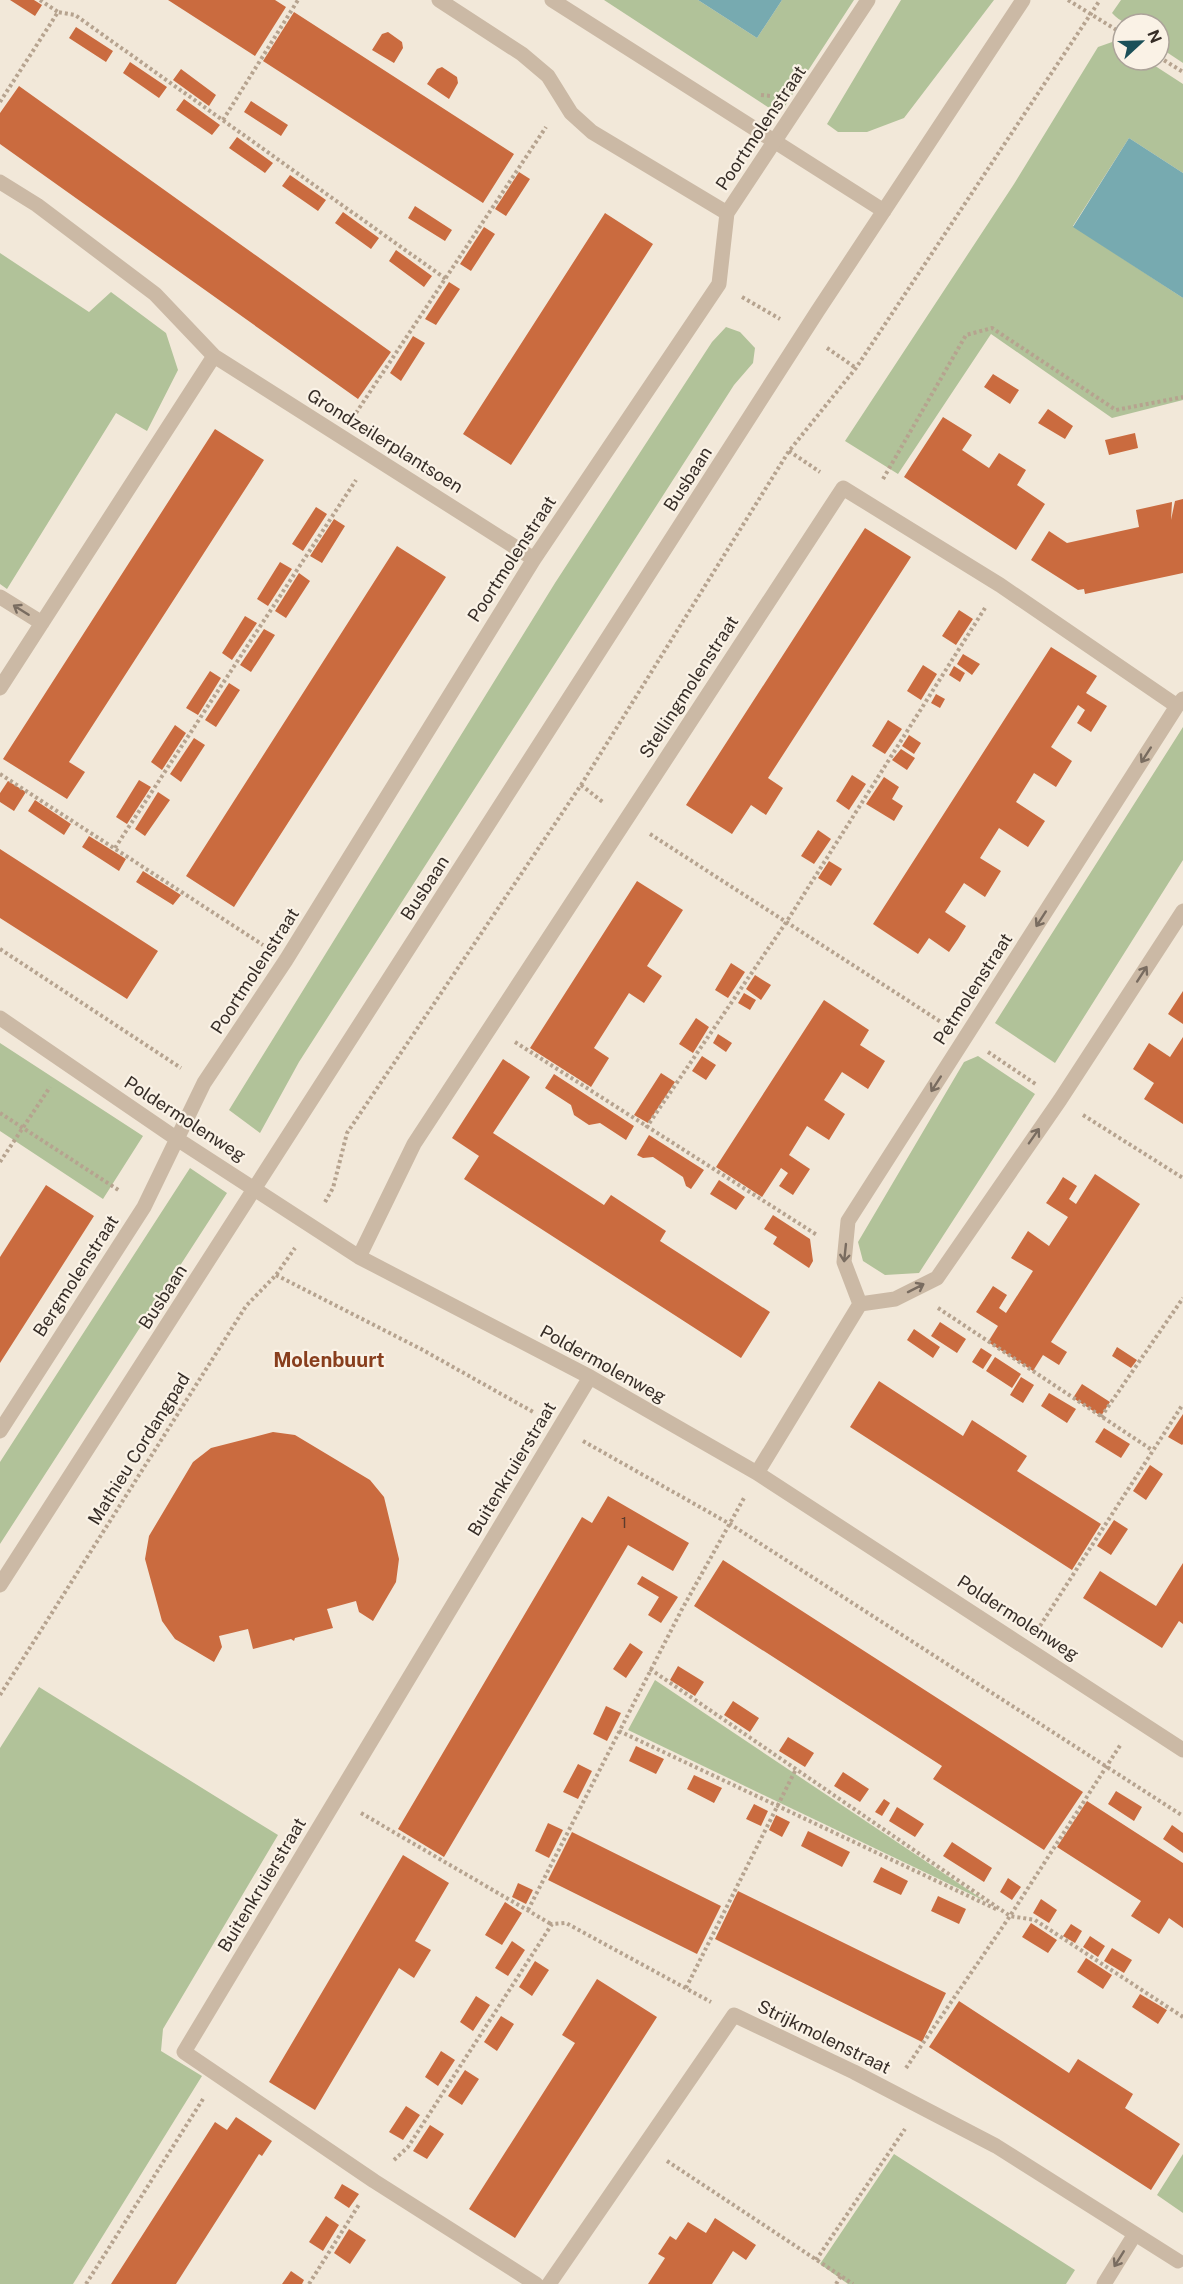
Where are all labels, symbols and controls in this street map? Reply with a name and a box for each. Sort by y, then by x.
north arrow [1111,12,1171,72]
text: N [1143,27,1166,46]
street label: Poortmolenstraat [711,61,810,194]
street label: Grondzeilerplantsoen [303,384,467,497]
street label: Busbaan [659,443,716,515]
street label: Poortmolenstraat [463,492,560,626]
one-way arrow [13,604,30,616]
street label: Stellingmolenstraat [635,612,743,762]
one-way arrow [1139,746,1151,763]
street label: Busbaan [396,852,453,924]
street label: Poortmolenstraat [206,904,303,1038]
one-way arrow [1034,911,1047,928]
street label: Petmolenstraat [929,929,1016,1048]
one-way arrow [1136,966,1148,983]
street label: Poldermolenweg [121,1071,250,1166]
one-way arrow [929,1075,941,1092]
one-way arrow [1028,1129,1040,1145]
street label: Bergmolenstraat [28,1211,123,1340]
one-way arrow [839,1243,850,1262]
street label: Busbaan [134,1261,191,1333]
one-way arrow [907,1282,925,1294]
street label: Poldermolenweg [537,1320,670,1407]
district label: Molenbuurt [273,1348,385,1372]
street label: Mathieu Cordangpad [83,1369,194,1529]
street label: Buitenkruierstraat [463,1398,560,1540]
house number: 1 [621,1514,627,1531]
street label: Poldermolenweg [954,1570,1083,1665]
street label: Buitenkruierstraat [213,1814,310,1956]
street label: Strijkmolenstraat [754,1995,894,2078]
one-way arrow [1113,2250,1125,2267]

